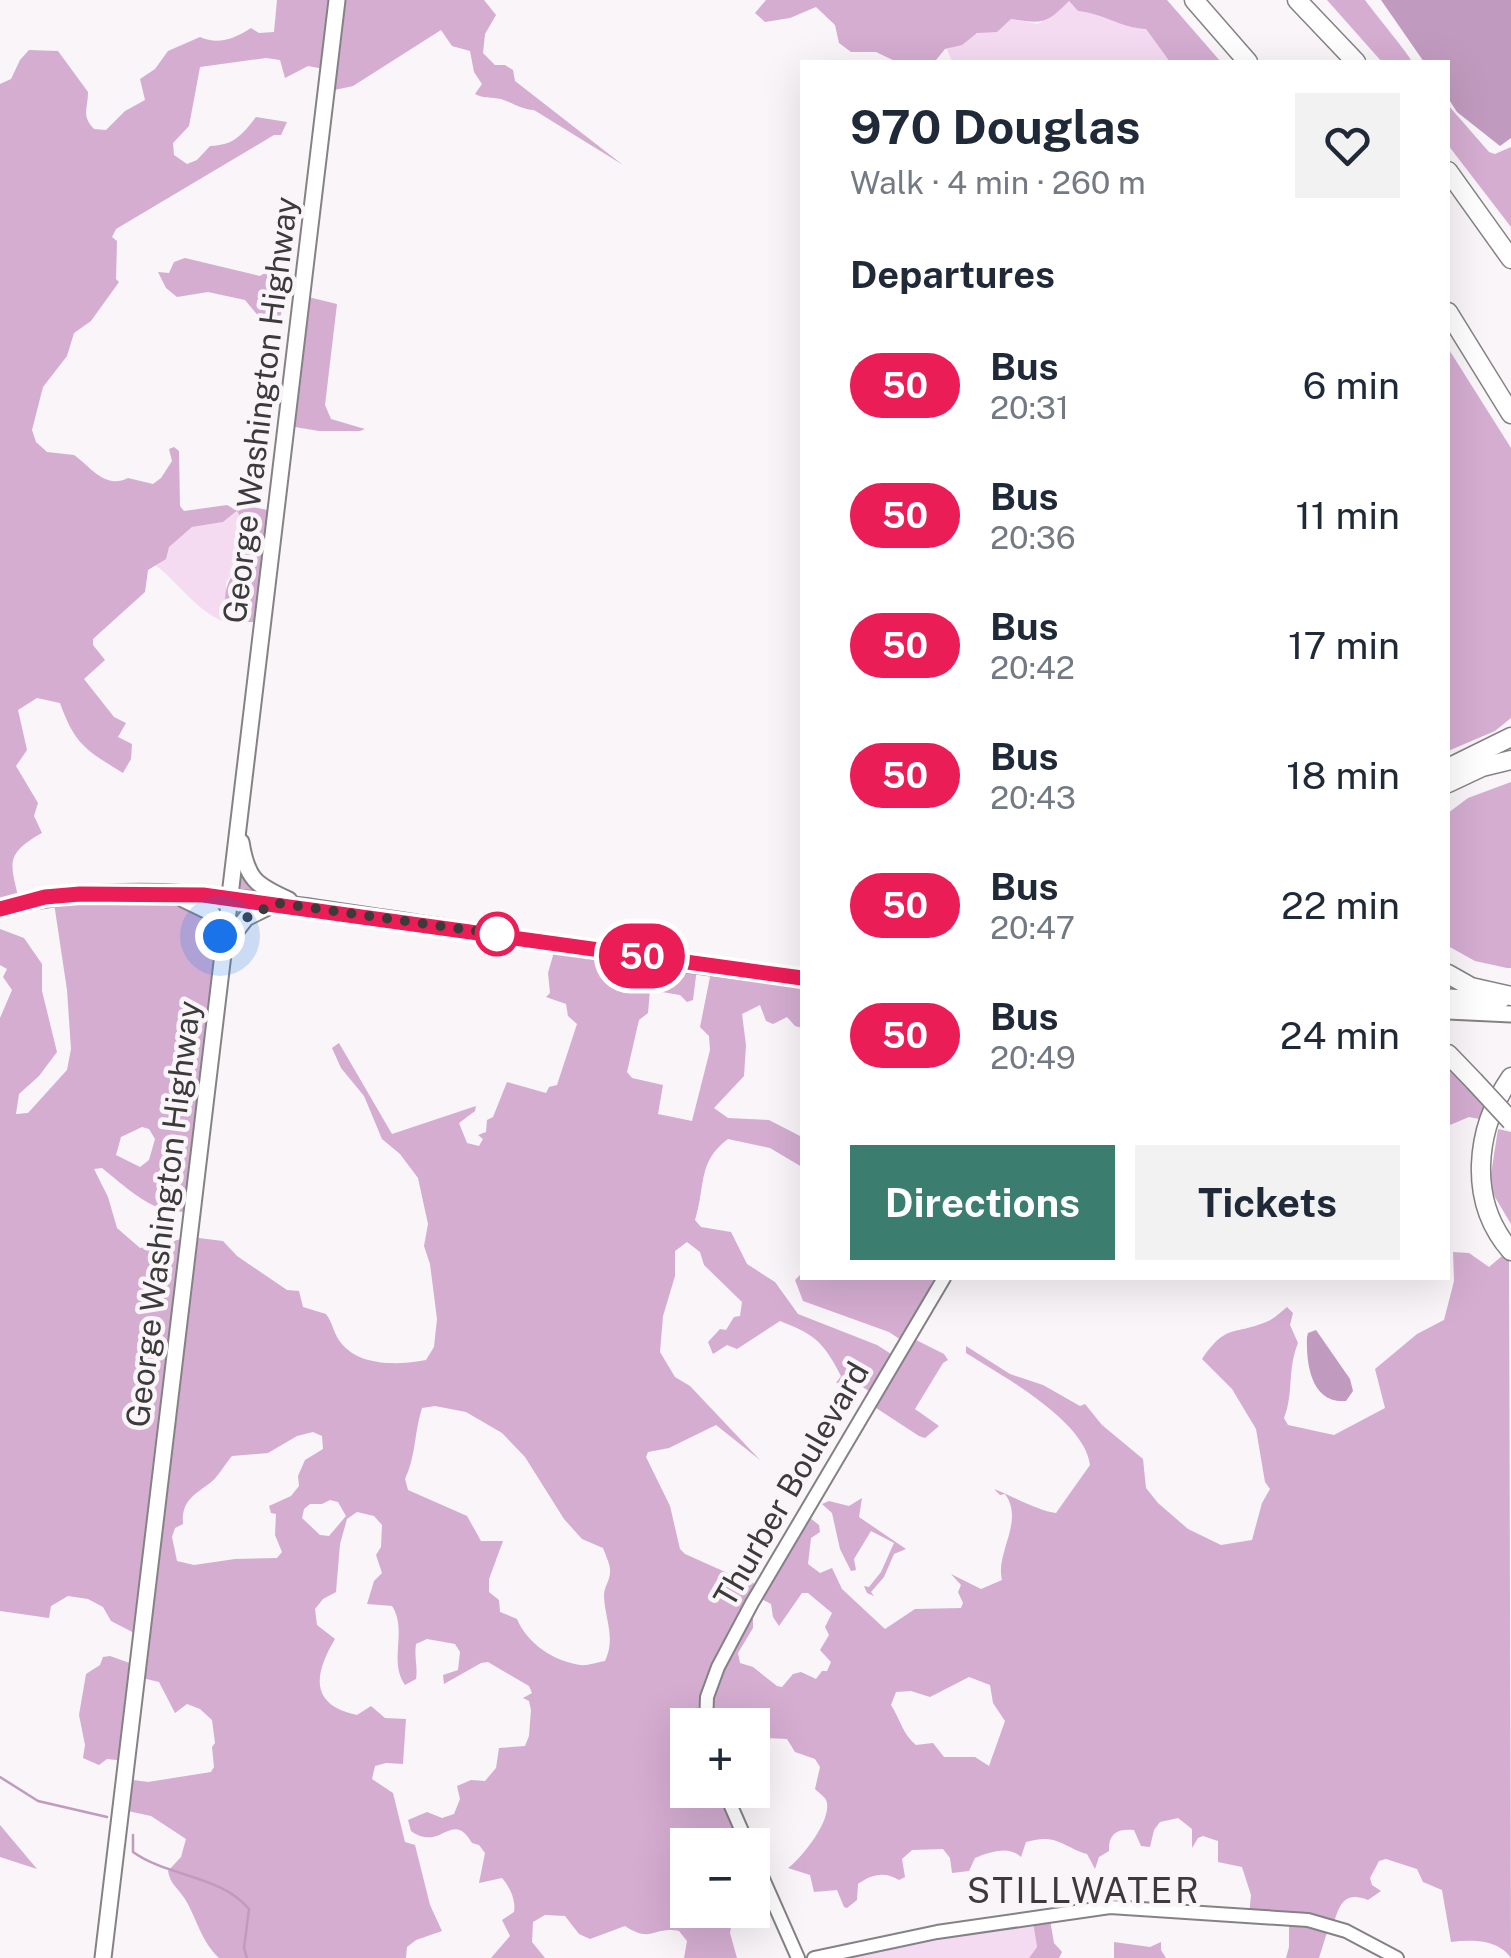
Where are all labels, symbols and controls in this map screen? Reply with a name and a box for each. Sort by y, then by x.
button: heart [1295,93,1400,198]
text: 970 Douglas [850,98,1141,155]
text: Walk · 4 min · 260 m [850,164,1146,201]
street label: George Washington Highway [215,195,305,625]
text: Departures [850,252,1055,297]
text: Bus [990,344,1059,389]
text: 6 min [1303,363,1400,408]
text: 50 [882,365,928,406]
text: 20:31 [990,389,1069,426]
text: Bus [990,474,1059,519]
text: 11 min [1295,493,1400,538]
text: 50 [882,495,928,536]
text: 20:36 [990,519,1076,556]
text: Bus [990,604,1059,649]
text: 17 min [1288,623,1400,668]
text: 50 [882,625,928,666]
text: 20:42 [990,649,1075,686]
text: Bus [990,734,1059,779]
text: 18 min [1286,753,1400,798]
text: 50 [882,755,928,796]
text: 20:43 [990,779,1076,816]
text: Bus [990,864,1059,909]
text: 22 min [1281,883,1400,928]
text: 50 [882,885,928,926]
text: 20:47 [990,909,1075,946]
your location [195,911,245,961]
unlabelled marker [476,913,518,955]
line badge: 50 [597,924,687,988]
text: 50 [619,936,665,977]
text: Bus [990,994,1059,1039]
street label: George Washington Highway [118,999,208,1429]
text: 24 min [1280,1013,1400,1058]
text: 50 [882,1015,928,1056]
text: 20:49 [990,1039,1076,1076]
button: Directions [850,1145,1115,1260]
button: Tickets [1135,1145,1400,1260]
street label: Thurber Boulevard [706,1355,876,1613]
map controls [670,1708,770,1928]
button: + [670,1708,770,1808]
button: − [670,1828,770,1928]
district label: STILLWATER [967,1870,1201,1911]

